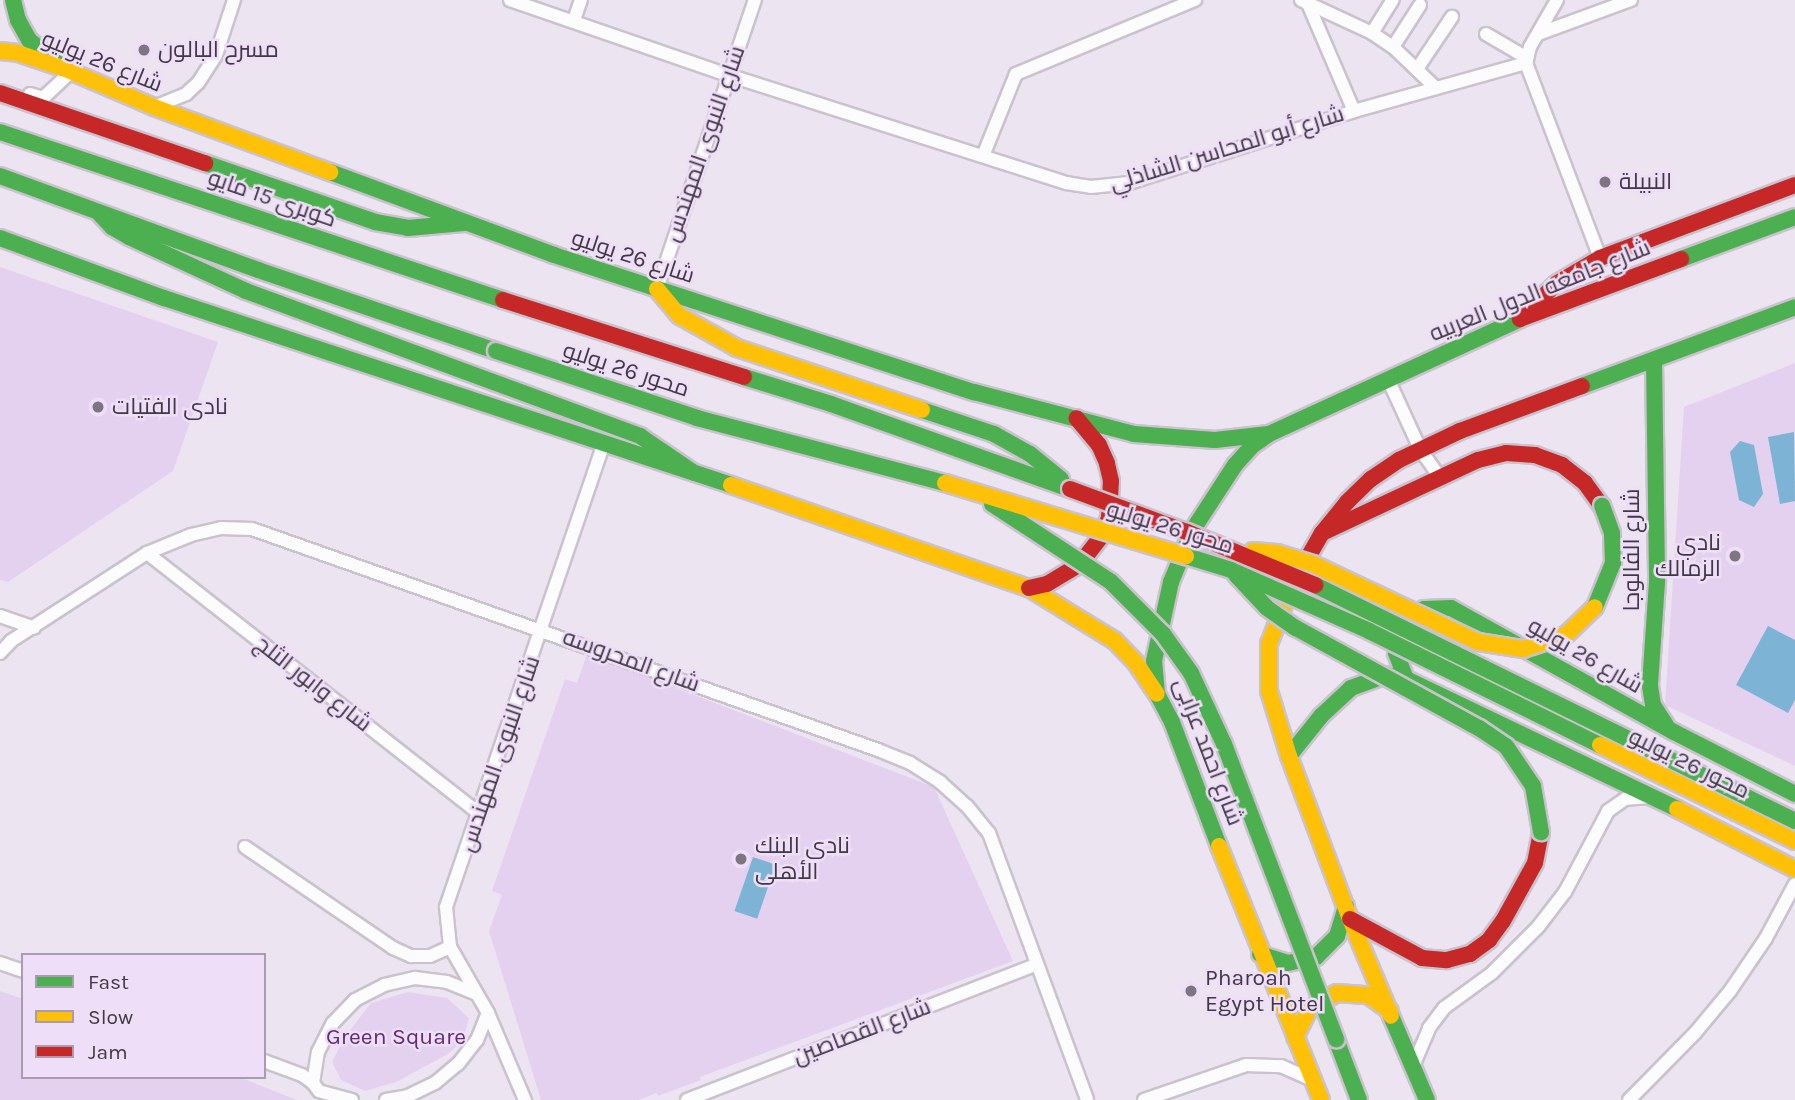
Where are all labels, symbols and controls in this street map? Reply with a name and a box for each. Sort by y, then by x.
street label: شارع 26 يوليو [38,25,166,99]
place label: مسرح البالون [158,36,279,64]
marker: مسرح البالون [136,42,152,58]
street label: شارع النبوى المهندس [658,42,752,246]
street label: شارع أبو المحاسن الشاذلي [1106,100,1348,198]
street label: كوبرى 15 مايو [204,164,340,234]
place label: النبيلة [1619,168,1672,196]
marker: النبيلة [1597,174,1613,190]
street label: شارع 26 يوليو [568,224,698,290]
street label: شارع جامعه الدول العربيه [1425,234,1655,348]
street label: محور 26 يوليو [559,337,693,403]
place label: نادى الفتيات [112,393,228,421]
marker: نادى الفتيات [90,399,106,415]
street label: شارع الفالوجا [1618,488,1646,612]
street label: محور 26 يوليو [1103,496,1237,560]
place label: نادي الزمالك [1655,529,1721,583]
marker: نادي الزمالك [1727,548,1743,564]
street label: شارع 26 يوليو [1523,612,1647,700]
street label: شارع المحروسه [559,623,703,699]
street label: شارع وابور الثلج [249,630,377,738]
street label: شارع النبوى المهندس [453,652,547,856]
street label: شارع احمد عرابى [1167,674,1249,830]
street label: محور 26 يوليو [1624,723,1754,805]
place label: نادى البنك الأهلى [755,832,850,886]
marker: نادى البنك الأهلى [733,851,749,867]
legend [21,953,266,1079]
place label: Pharoah Egypt Hotel [1205,964,1324,1018]
text: Fast [88,970,129,994]
marker: Pharoah Egypt Hotel [1183,983,1199,999]
street label: شارع القصاصين [789,993,935,1071]
text: Slow [88,1005,133,1029]
park label: Green Square [326,1023,466,1051]
text: Jam [88,1040,128,1064]

